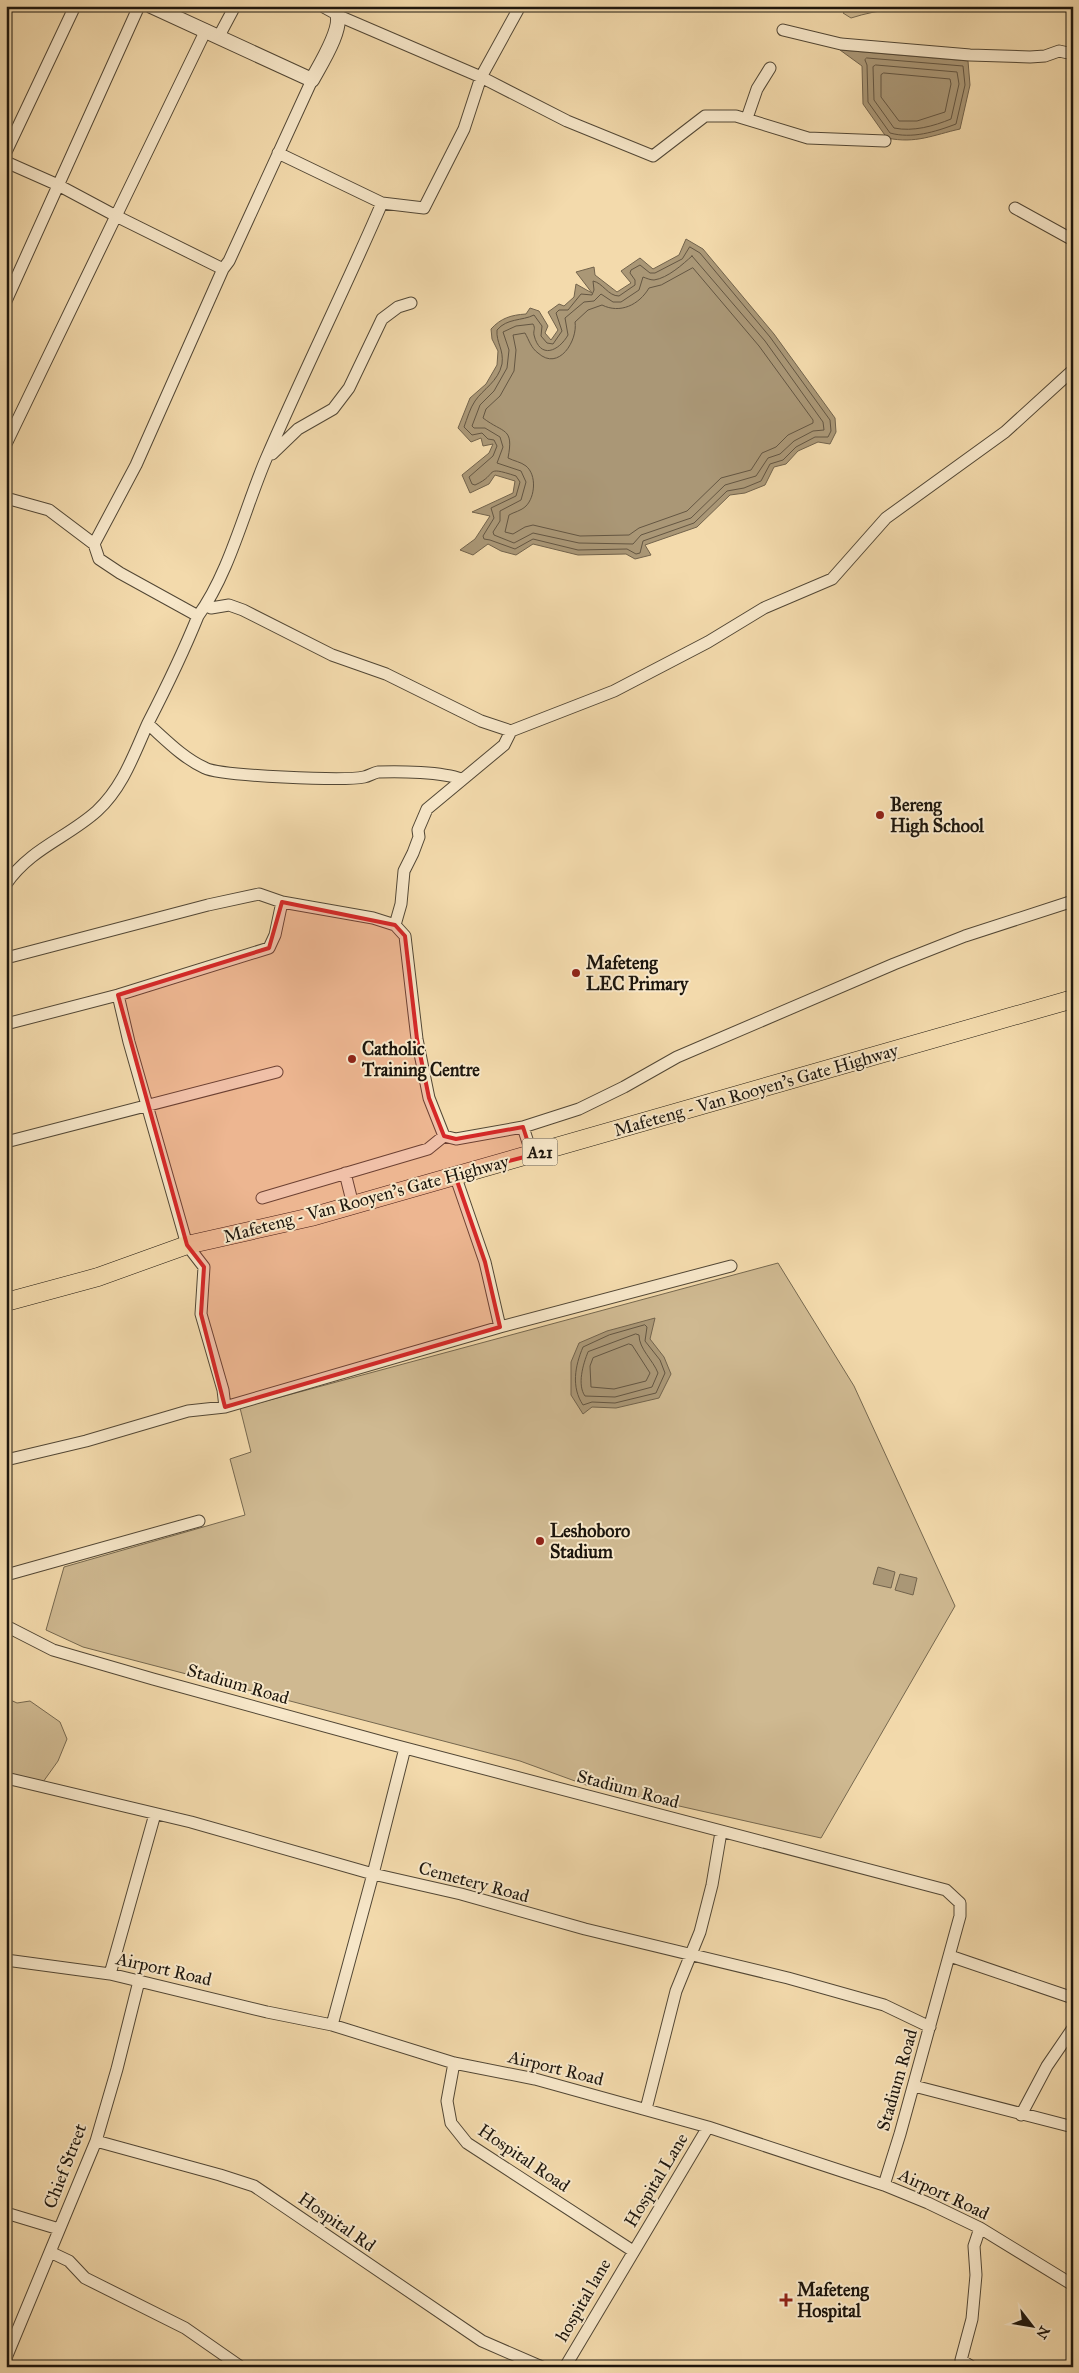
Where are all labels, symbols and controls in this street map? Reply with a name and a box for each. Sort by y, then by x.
place label: Bereng High School [890,794,985,838]
marker: Bereng High School [874,809,886,821]
place label: Mafeteng LEC Primary [586,952,690,996]
marker: Mafeteng LEC Primary [570,967,582,979]
place label: Catholic Training Centre [361,1038,480,1082]
street label: Mafeteng - Van Rooyen's Gate Highway [611,1039,902,1142]
marker: Catholic Training Centre [346,1053,358,1065]
road number: A21 [522,1138,558,1166]
street label: Mafeteng - Van Rooyen's Gate Highway [221,1150,512,1249]
place label: Leshoboro Stadium [550,1520,630,1563]
marker: Leshoboro Stadium [534,1535,546,1547]
street label: Stadium Road [184,1659,292,1709]
street label: Stadium Road [574,1765,682,1813]
street label: Cemetery Road [416,1857,532,1907]
street label: Airport Road [113,1947,214,1991]
street label: Stadium Road [872,2026,922,2134]
street label: Airport Road [505,2045,606,2090]
street label: Hospital Road [474,2119,574,2197]
street label: Chief Street [39,2120,91,2212]
street label: Hospital Lane [619,2129,693,2231]
street label: Airport Road [894,2163,993,2225]
street label: Hospital Rd [294,2187,380,2257]
street label: hospital lane [550,2255,616,2345]
place label: Mafeteng Hospital [797,2279,869,2323]
marker: Mafeteng Hospital [779,2293,793,2307]
north arrow [1006,2300,1056,2350]
text: N [1032,2323,1053,2342]

